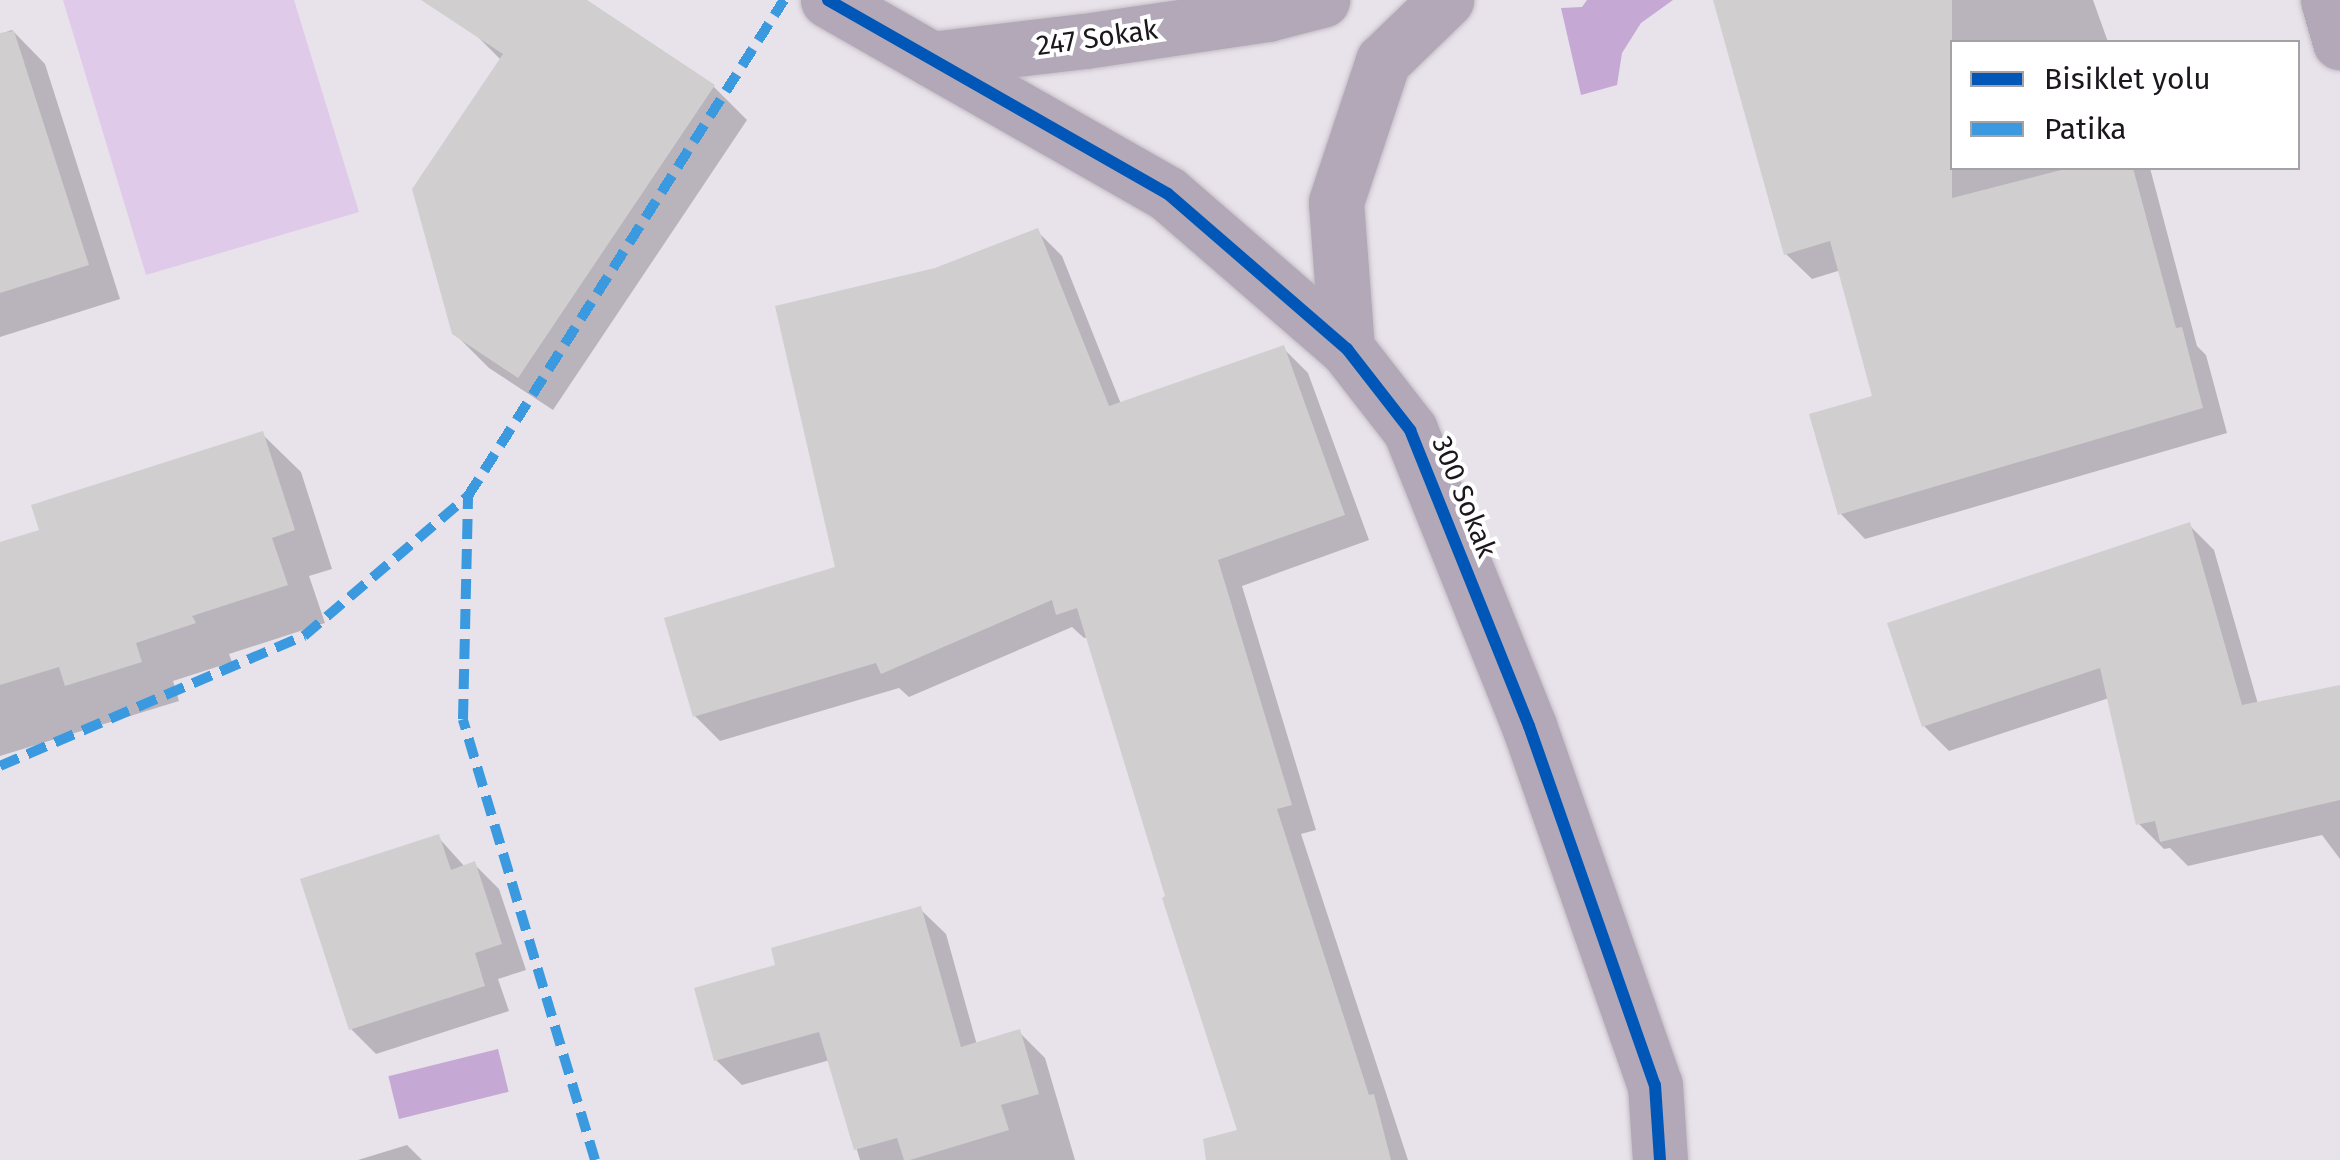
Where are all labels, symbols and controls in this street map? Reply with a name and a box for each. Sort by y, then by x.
street label: 247 Sokak [1034,13,1160,63]
legend [1950,40,2300,170]
text: Bisiklet yolu [2044,61,2211,97]
text: Patika [2044,111,2127,147]
street label: 300 Sokak [1424,431,1504,563]

